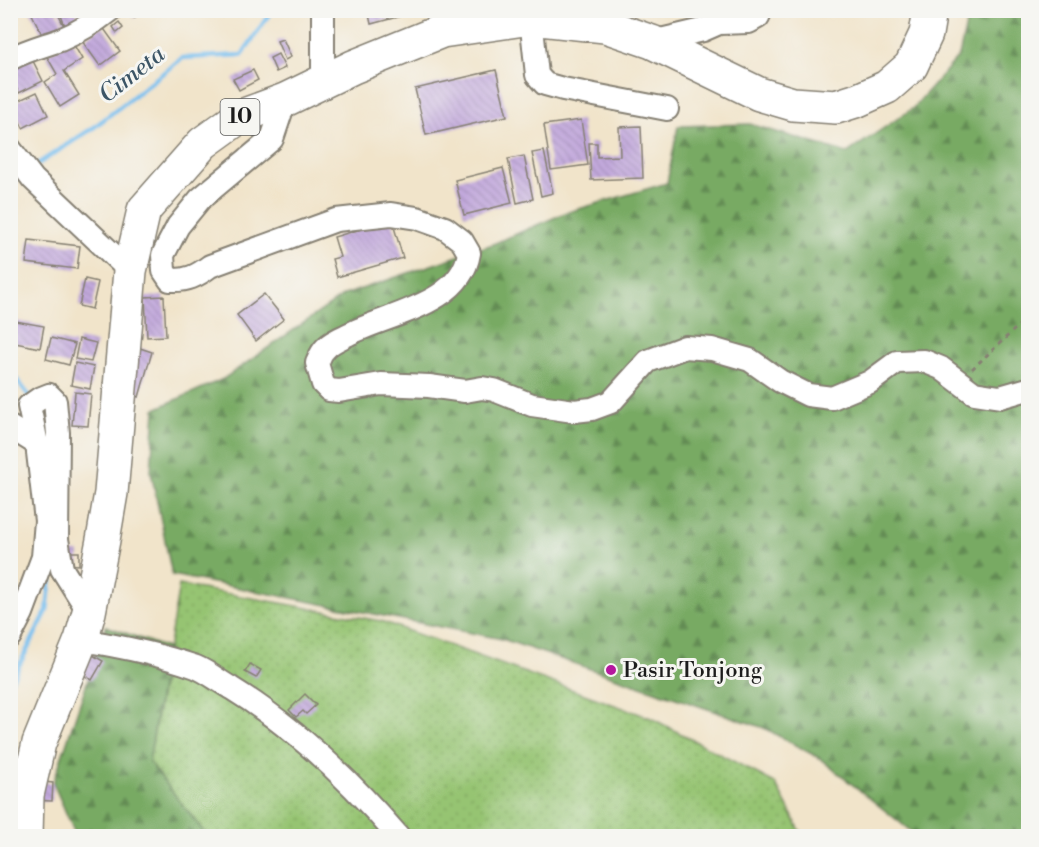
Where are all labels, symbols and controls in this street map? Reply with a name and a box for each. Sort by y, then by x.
water label: Cimeta [93,39,172,110]
road number: 10 [220,99,260,135]
place label: Pasir Tonjong [623,657,763,684]
marker: Pasir Tonjong [604,663,618,677]

